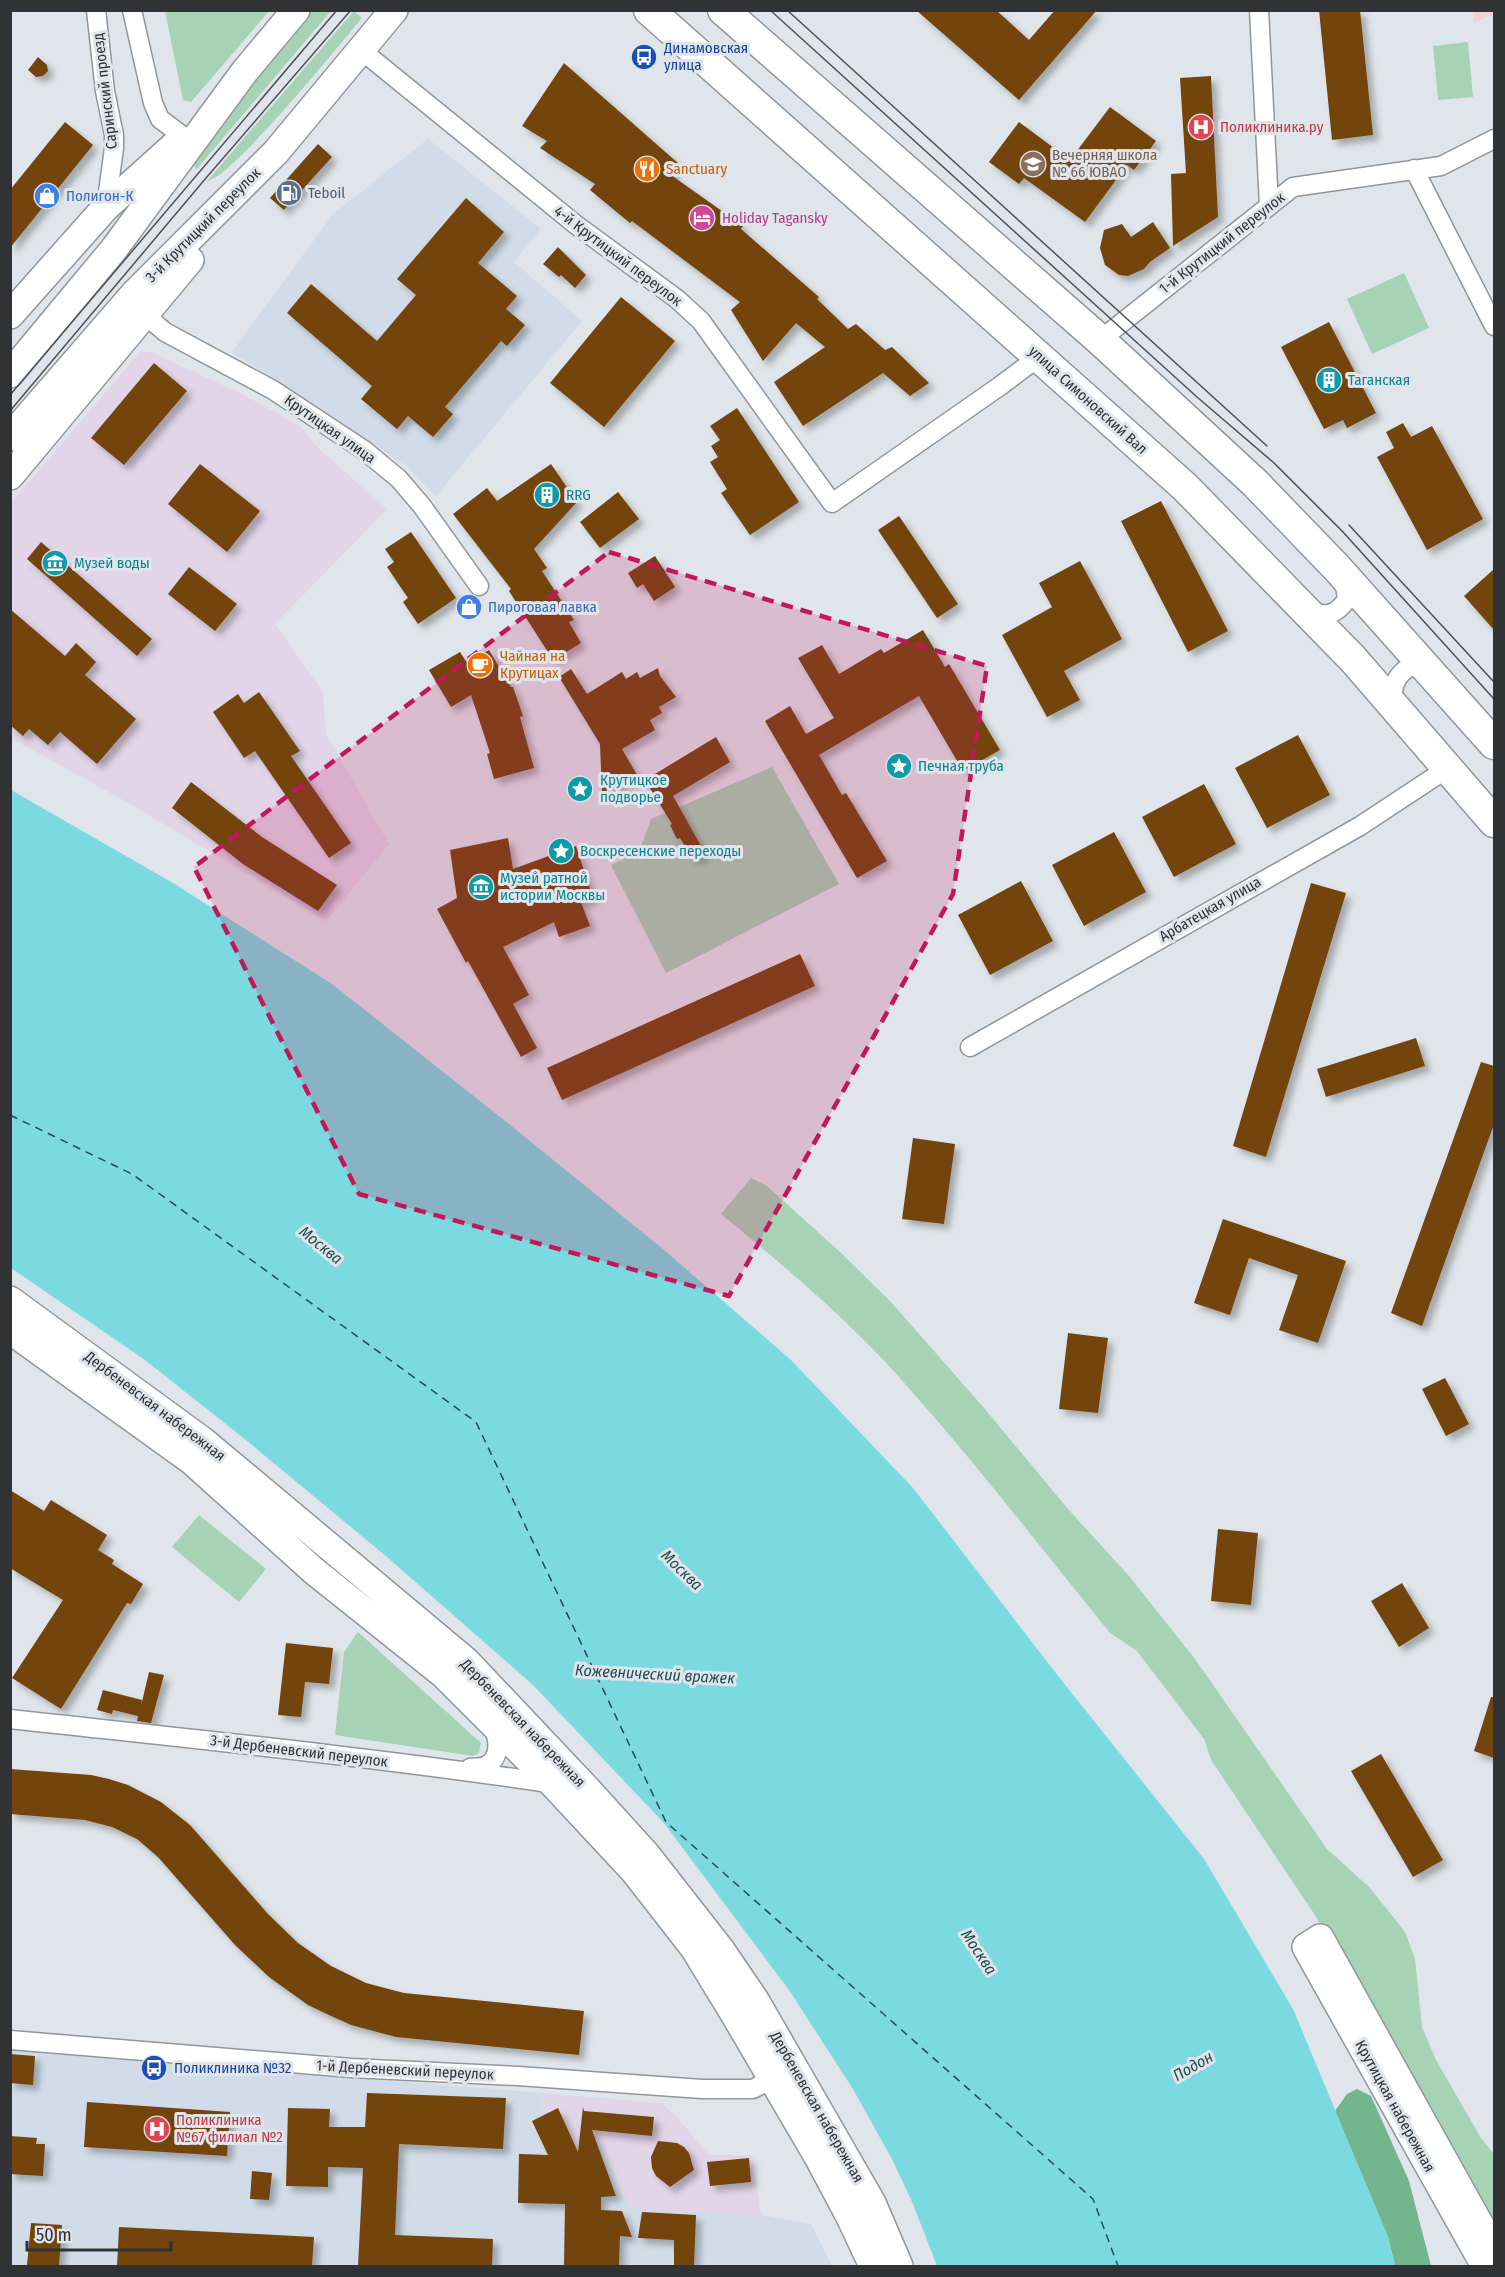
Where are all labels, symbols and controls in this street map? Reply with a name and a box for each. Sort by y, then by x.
street label: Саринский проезд [89,32,121,150]
place label: Динамовская улица [663,39,748,74]
bus stop icon: Динамовская улица [629,42,659,72]
hospital icon: Поликлиника.ру [1186,112,1216,142]
place label: Поликлиника.ру [1220,118,1324,136]
place label: Вечерняя школа № 66 ЮВАО [1052,146,1157,181]
school or university icon: Вечерняя школа № 66 ЮВАО [1018,149,1048,179]
restaurant icon: Sanctuary [632,154,662,184]
place label: Sanctuary [666,160,727,178]
street label: 3-й Крутицкий переулок [142,164,264,286]
fuel station icon: Teboil [274,178,304,208]
shop icon: Полигон-К [32,181,62,211]
place label: Teboil [308,184,345,202]
place label: Полигон-К [66,187,133,205]
street label: 1-й Крутицкий переулок [1156,188,1288,298]
street label: 4-й Крутицкий переулок [550,202,686,310]
hotel icon: Holiday Tagansky [687,203,717,233]
place label: Holiday Tagansky [722,209,828,227]
street label: улица Симоновский Вал [1025,342,1151,458]
building icon: Таганская [1314,365,1344,395]
place label: Таганская [1348,371,1410,389]
street label: Крутицкая улица [281,391,379,467]
building icon: RRG [532,480,562,510]
place label: RRG [566,486,591,504]
museum icon: Музей воды [40,548,70,578]
place label: Музей воды [74,554,150,572]
shop icon: Пироговая лавка [454,592,484,622]
place label: Пироговая лавка [488,598,597,616]
place label: Чайная на Крутицах [500,647,565,682]
cafe icon: Чайная на Крутицах [465,650,495,680]
place icon: Печная труба [884,751,914,781]
place label: Печная труба [918,757,1004,775]
place label: Крутицкое подворье [600,771,667,806]
place icon: Крутицкое подворье [565,774,595,804]
place icon: Воскресенские переходы [546,836,576,866]
place label: Воскресенские переходы [580,842,741,860]
place label: Музей ратной истории Москвы [500,869,605,904]
museum icon: Музей ратной истории Москвы [466,872,496,902]
street label: Арбатецкая улица [1156,873,1264,945]
water label: Москва [296,1222,346,1268]
street label: Дербеневская набережная [80,1347,229,1465]
water label: Москва [657,1546,707,1594]
street label: Дербеневская набережная [456,1654,589,1791]
water label: Кожевнический вражек [575,1660,736,1688]
street label: 3-й Дербеневский переулок [209,1731,389,1771]
water label: Москва [957,1926,1001,1978]
street label: Дербеневская набережная [766,2027,868,2186]
street label: Крутицкая набережная [1351,2037,1439,2175]
water label: Подон [1170,2047,1216,2085]
bus stop icon: Поликлиника №32 [139,2053,169,2083]
street label: 1-й Дербеневский переулок [316,2056,494,2084]
place label: Поликлиника №32 [174,2059,292,2077]
place label: Поликлиника №67 филиал №2 [176,2111,283,2146]
hospital icon: Поликлиника №67 филиал №2 [142,2114,172,2144]
scale bar [27,2214,171,2252]
text: 50 m [36,2224,72,2246]

